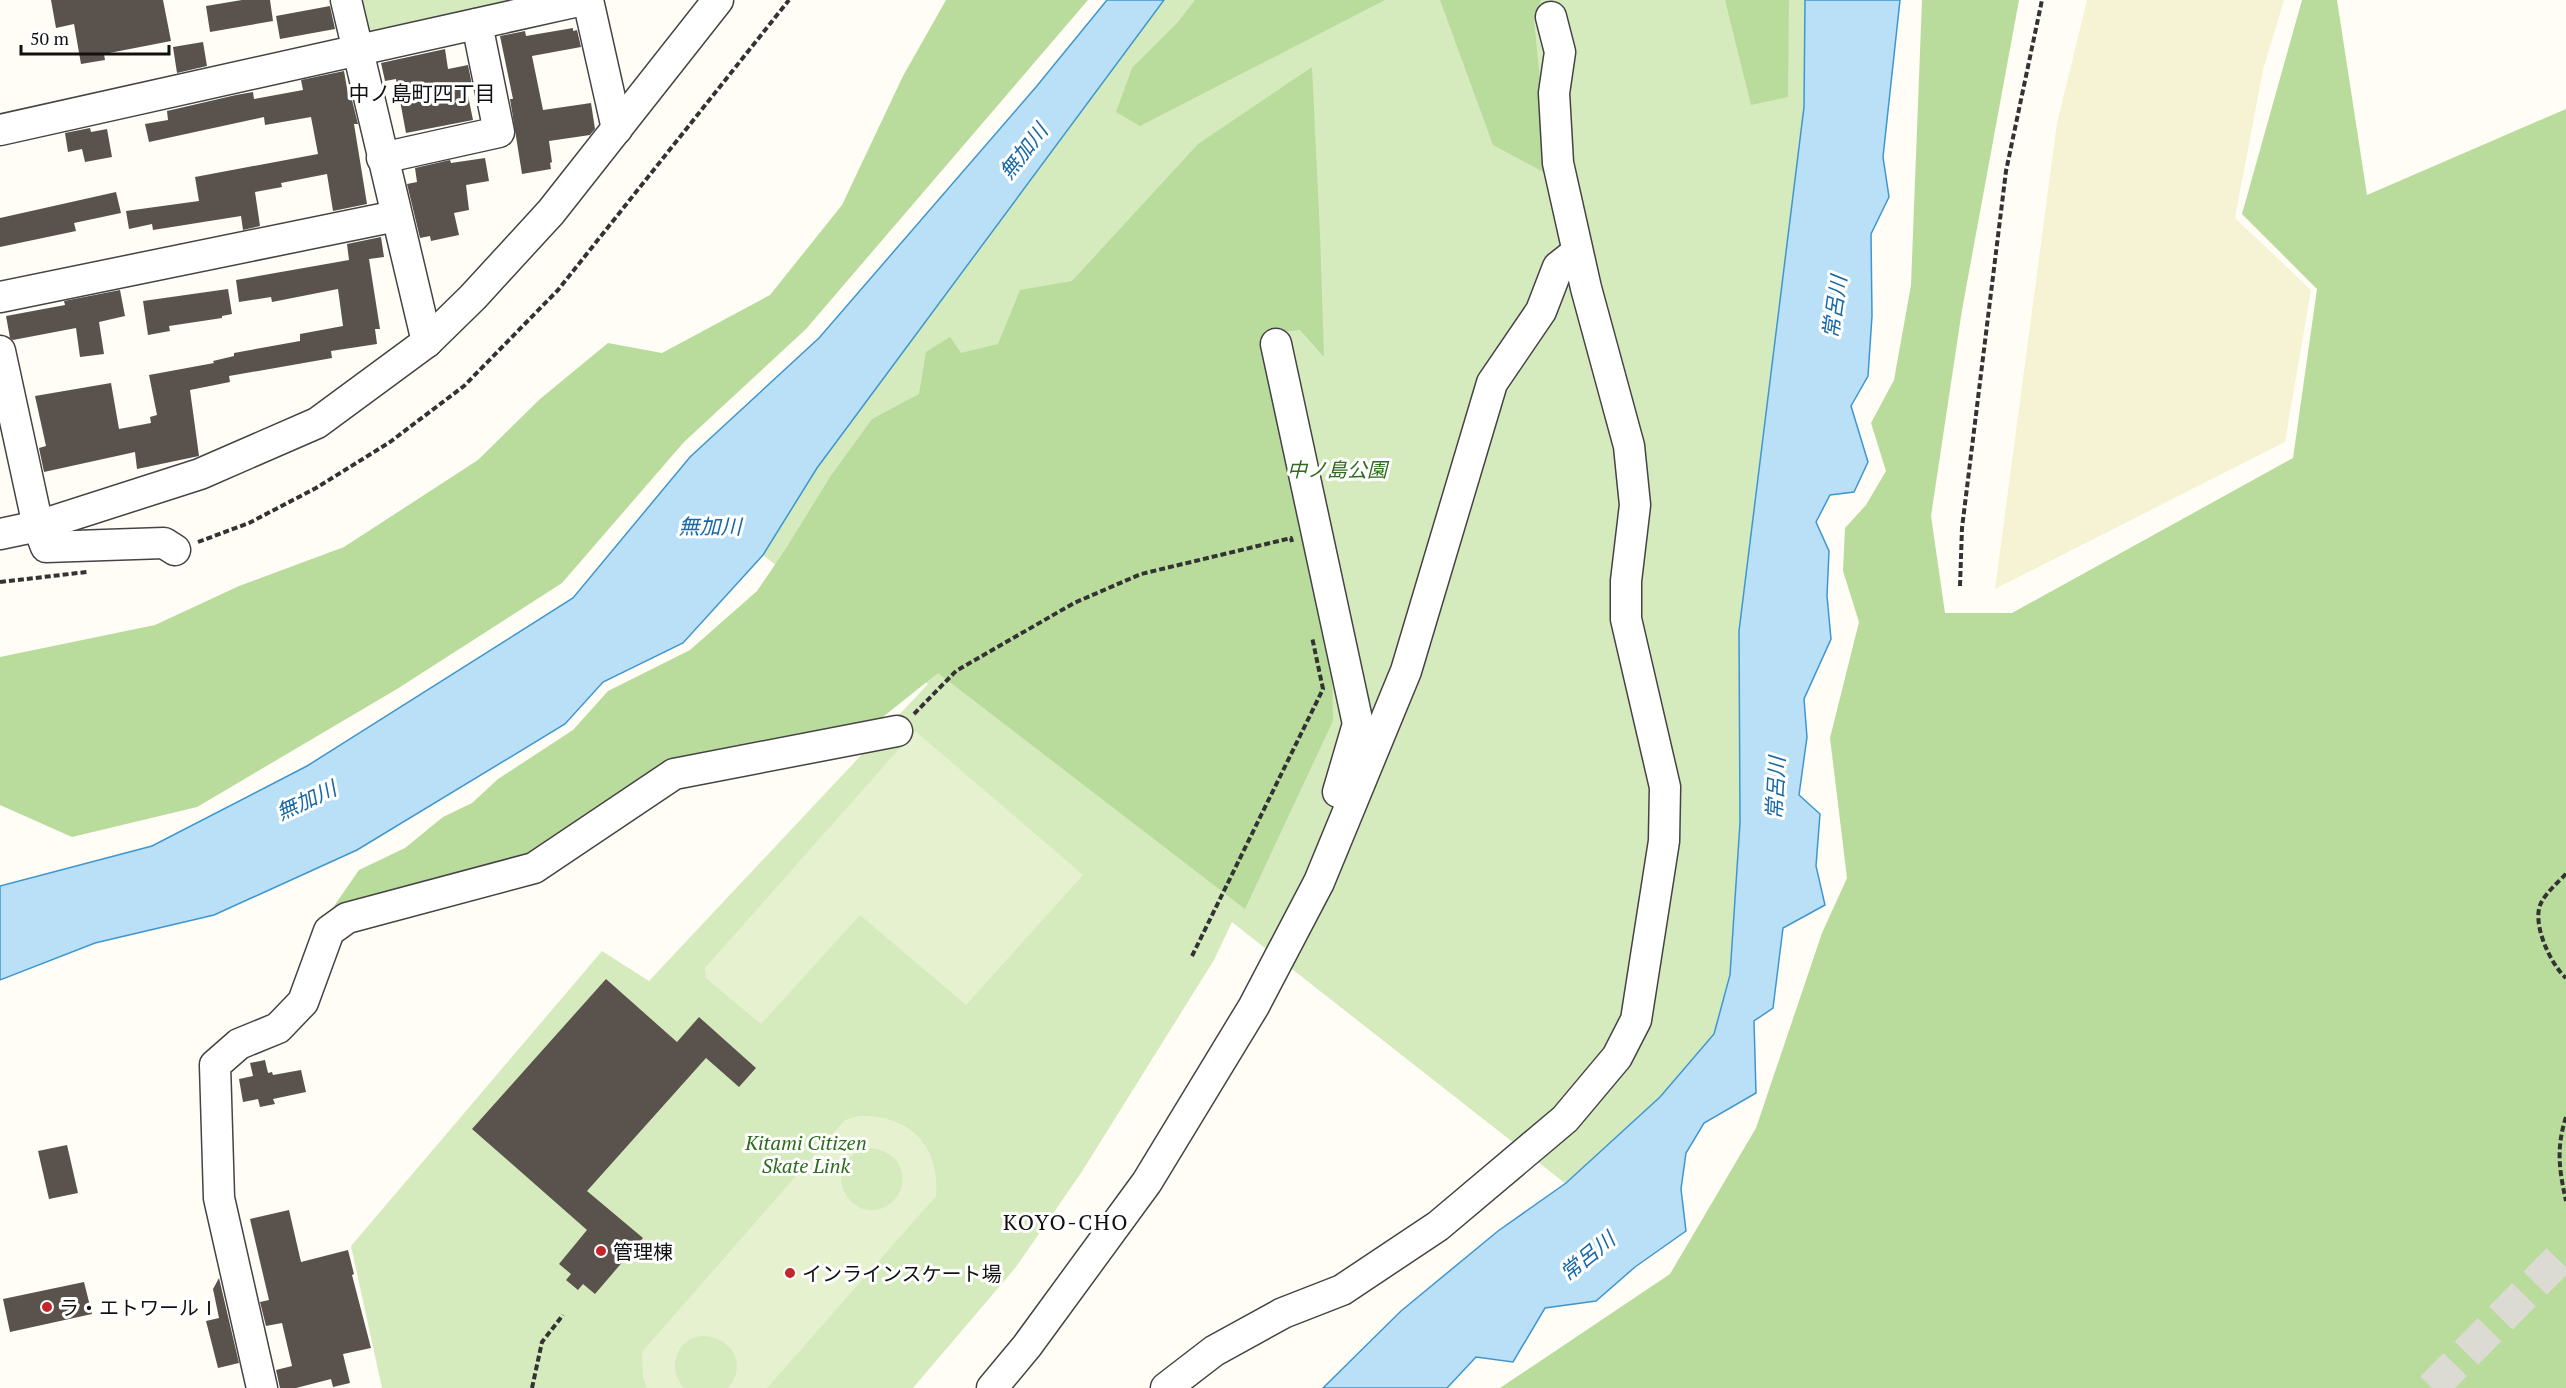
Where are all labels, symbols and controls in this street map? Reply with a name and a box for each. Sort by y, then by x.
scale bar [21,18,170,56]
text: 50 m [30,26,70,50]
district label: 中ノ島町四丁目 [349,79,496,107]
water label: 無加川 [993,116,1055,184]
water label: 常呂川 [1816,272,1853,340]
park label: 中ノ島公園 [1287,456,1390,483]
water label: 無加川 [679,512,743,540]
water label: 常呂川 [1759,754,1791,820]
water label: 無加川 [272,773,342,826]
park label: Kitami Citizen Skate Link [744,1129,867,1179]
district label: KOYO-CHO [1003,1207,1129,1236]
water label: 常呂川 [1554,1224,1622,1287]
place label: 管理棟 [613,1238,673,1265]
marker: 管理棟 [594,1244,608,1258]
place label: インラインスケート場 [802,1260,1002,1287]
marker: インラインスケート場 [783,1266,797,1280]
place label: ラ・エトワールⅠ [59,1294,219,1321]
marker: ラ・エトワールⅠ [40,1300,54,1314]

